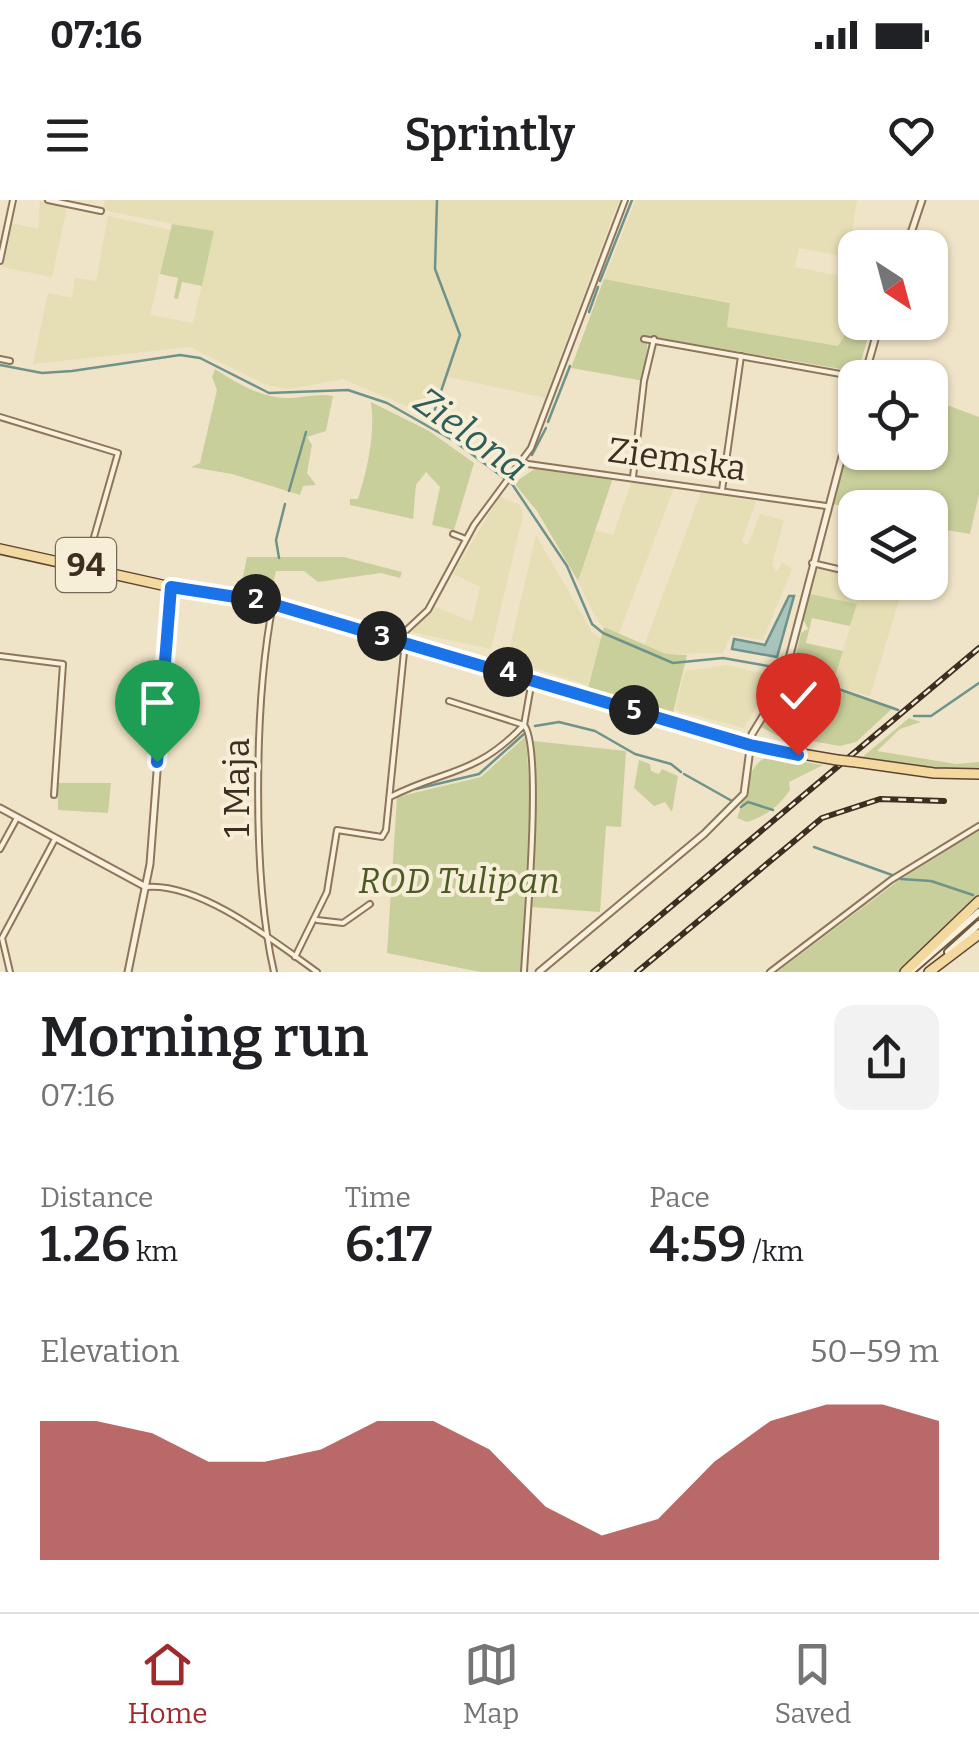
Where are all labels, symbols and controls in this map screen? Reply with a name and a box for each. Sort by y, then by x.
text: 07:16 [50,12,142,58]
icon: menu [40,108,95,163]
text: Sprintly [404,108,575,162]
icon: heart [884,108,939,163]
north arrow [838,230,948,340]
map controls [838,230,948,600]
button: locate [838,360,948,470]
water label: Zielona [405,378,537,490]
street label: Ziemska [605,429,749,489]
button: layers [838,490,948,600]
road number: 94 [56,538,116,592]
pin: 2 [231,574,281,624]
text: 2 [248,582,264,615]
pin: 3 [357,611,407,661]
text: 3 [374,619,390,652]
pin: 4 [483,647,533,697]
pin [756,653,841,756]
text: 4 [499,655,517,688]
pin [115,660,200,763]
icon: check [771,668,826,723]
icon: arrive [130,675,185,730]
pin: 5 [609,685,659,735]
text: 5 [626,693,642,726]
street label: 1 Maja [216,738,258,838]
park label: ROD Tulipan [358,860,560,902]
text: Morning run [40,1005,368,1071]
button: share [834,1005,939,1110]
text: 07:16 [40,1076,115,1114]
text: Distance [40,1181,153,1214]
text: Time [345,1181,411,1214]
text: Pace [649,1181,710,1214]
text: 1.26 [40,1214,130,1274]
text: 6:17 [345,1214,432,1274]
text: 4:59 [649,1214,747,1274]
text: km [130,1235,178,1268]
text: /km [747,1235,804,1268]
text: Elevation [40,1332,180,1370]
text: 50–59 m [810,1332,939,1370]
tab: Home [128,1637,208,1730]
tab: Map [463,1637,519,1730]
tab: Saved [774,1637,851,1730]

